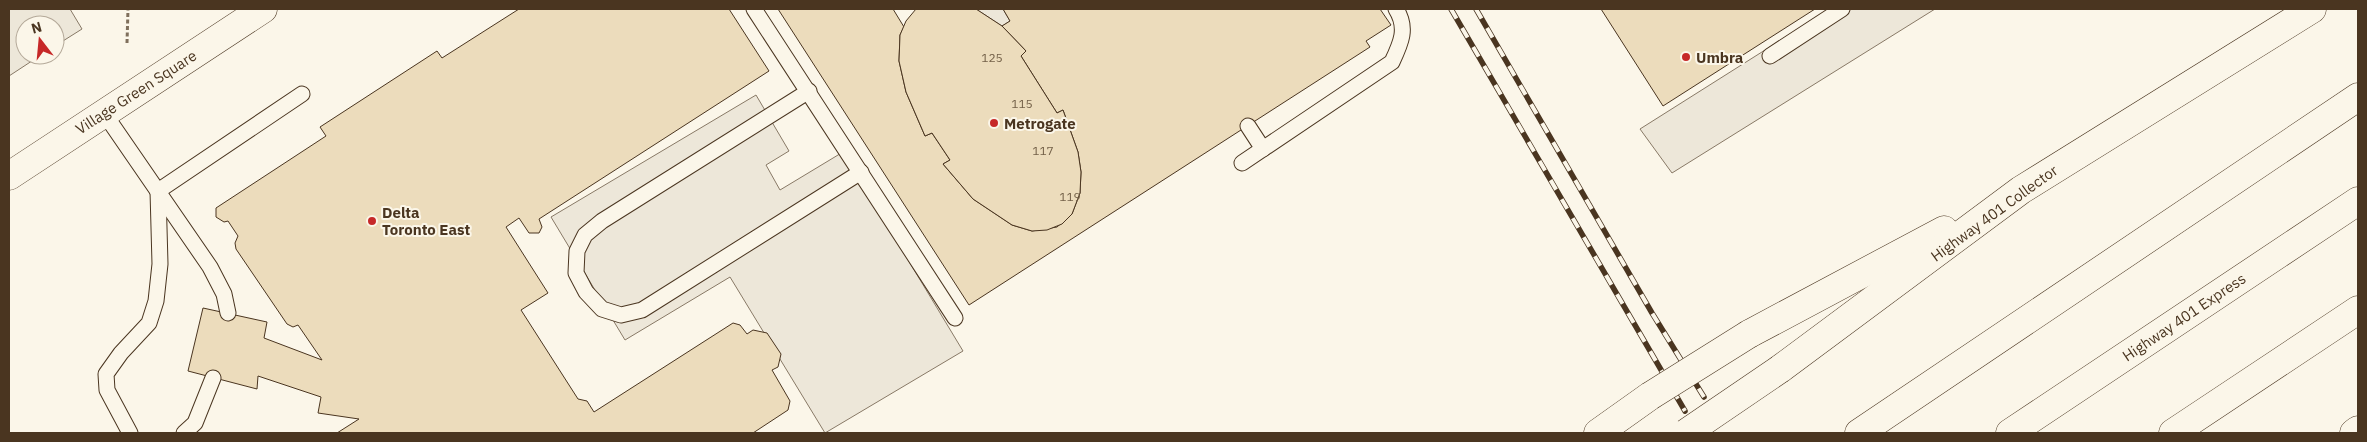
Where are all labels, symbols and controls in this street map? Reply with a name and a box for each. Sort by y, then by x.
north arrow [15,15,65,65]
text: N [29,17,44,38]
street label: Village Green Square [72,46,200,138]
place label: Umbra [1696,48,1744,67]
house number: 125 [981,50,1003,65]
marker: Umbra [1680,51,1692,63]
house number: 115 [1011,96,1033,111]
place label: Metrogate [1004,114,1076,133]
marker: Metrogate [988,117,1000,129]
house number: 117 [1032,143,1054,158]
street label: Highway 401 Collector [1927,160,2062,265]
house number: 119 [1059,189,1081,204]
place label: Delta Toronto East [382,203,470,239]
marker: Delta Toronto East [366,215,378,227]
street label: Highway 401 Express [2119,269,2249,365]

